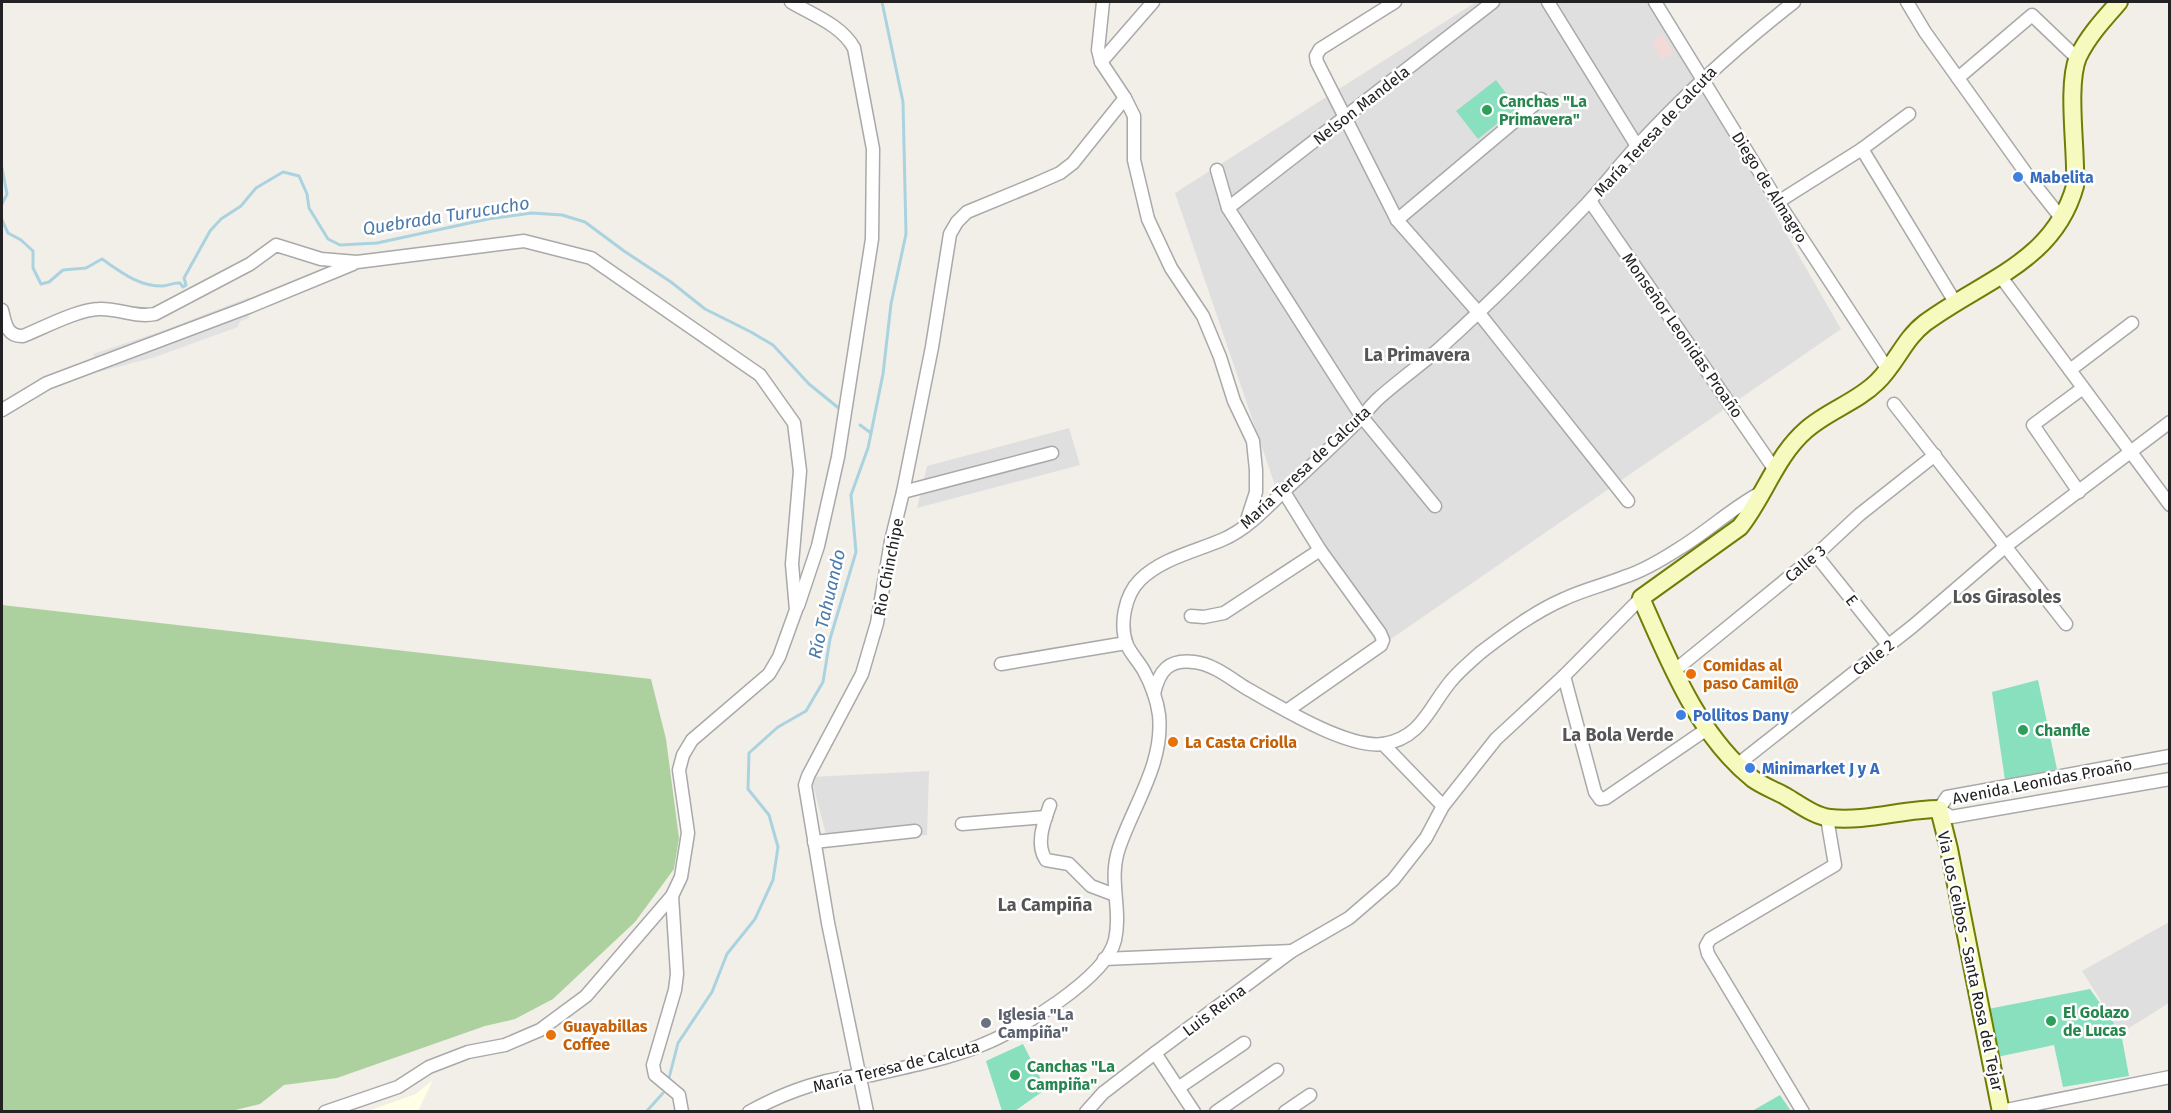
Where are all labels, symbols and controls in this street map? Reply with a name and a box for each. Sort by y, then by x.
street label: Nelson Mandela [1309,62,1413,149]
street label: María Teresa de Calcuta [1590,62,1721,200]
place label: Canchas "La Primavera" [1499,92,1587,129]
marker: Canchas "La Primavera" [1480,103,1494,117]
street label: Diego de Almagro [1728,128,1811,246]
place label: Mabelita [2030,168,2094,187]
marker: Mabelita [2011,170,2025,184]
water label: Quebrada Turucucho [361,192,531,240]
street label: Monseñor Leonidas Proaño [1618,249,1747,421]
district label: La Primavera [1364,344,1470,366]
street label: María Teresa de Calcuta [1236,402,1374,533]
street label: Rio Chinchipe [870,516,907,618]
street label: Calle 3 [1781,541,1830,586]
water label: Río Tahuando [804,547,850,661]
district label: Los Girasoles [1953,586,2061,608]
street label: E [1841,591,1862,610]
street label: Calle 2 [1849,635,1898,680]
place label: Comidas al paso Camil@ [1703,656,1799,693]
marker: Comidas al paso Camil@ [1684,667,1698,681]
place label: Pollitos Dany [1693,706,1789,725]
marker: Pollitos Dany [1674,708,1688,722]
place label: Chanfle [2035,721,2090,740]
marker: Chanfle [2016,723,2030,737]
district label: La Bola Verde [1562,724,1674,746]
place label: La Casta Criolla [1185,733,1297,752]
marker: La Casta Criolla [1166,735,1180,749]
street label: Avenida Leonidas Proaño [1951,755,2134,808]
place label: Minimarket J y A [1762,759,1880,778]
marker: Minimarket J y A [1743,761,1757,775]
street label: Via Los Ceibos - Santa Rosa del Tejar [1934,829,2008,1094]
district label: La Campiña [998,894,1092,916]
street label: Luis Reina [1179,981,1250,1040]
place label: El Golazo de Lucas [2063,1003,2129,1040]
place label: Iglesia "La Campiña" [998,1005,1074,1042]
marker: El Golazo de Lucas [2044,1014,2058,1028]
marker: Iglesia "La Campiña" [979,1016,993,1030]
place label: Guayabillas Coffee [563,1017,648,1054]
marker: Guayabillas Coffee [544,1028,558,1042]
street label: María Teresa de Calcuta [811,1037,981,1096]
place label: Canchas "La Campiña" [1027,1057,1115,1094]
marker: Canchas "La Campiña" [1008,1068,1022,1082]

